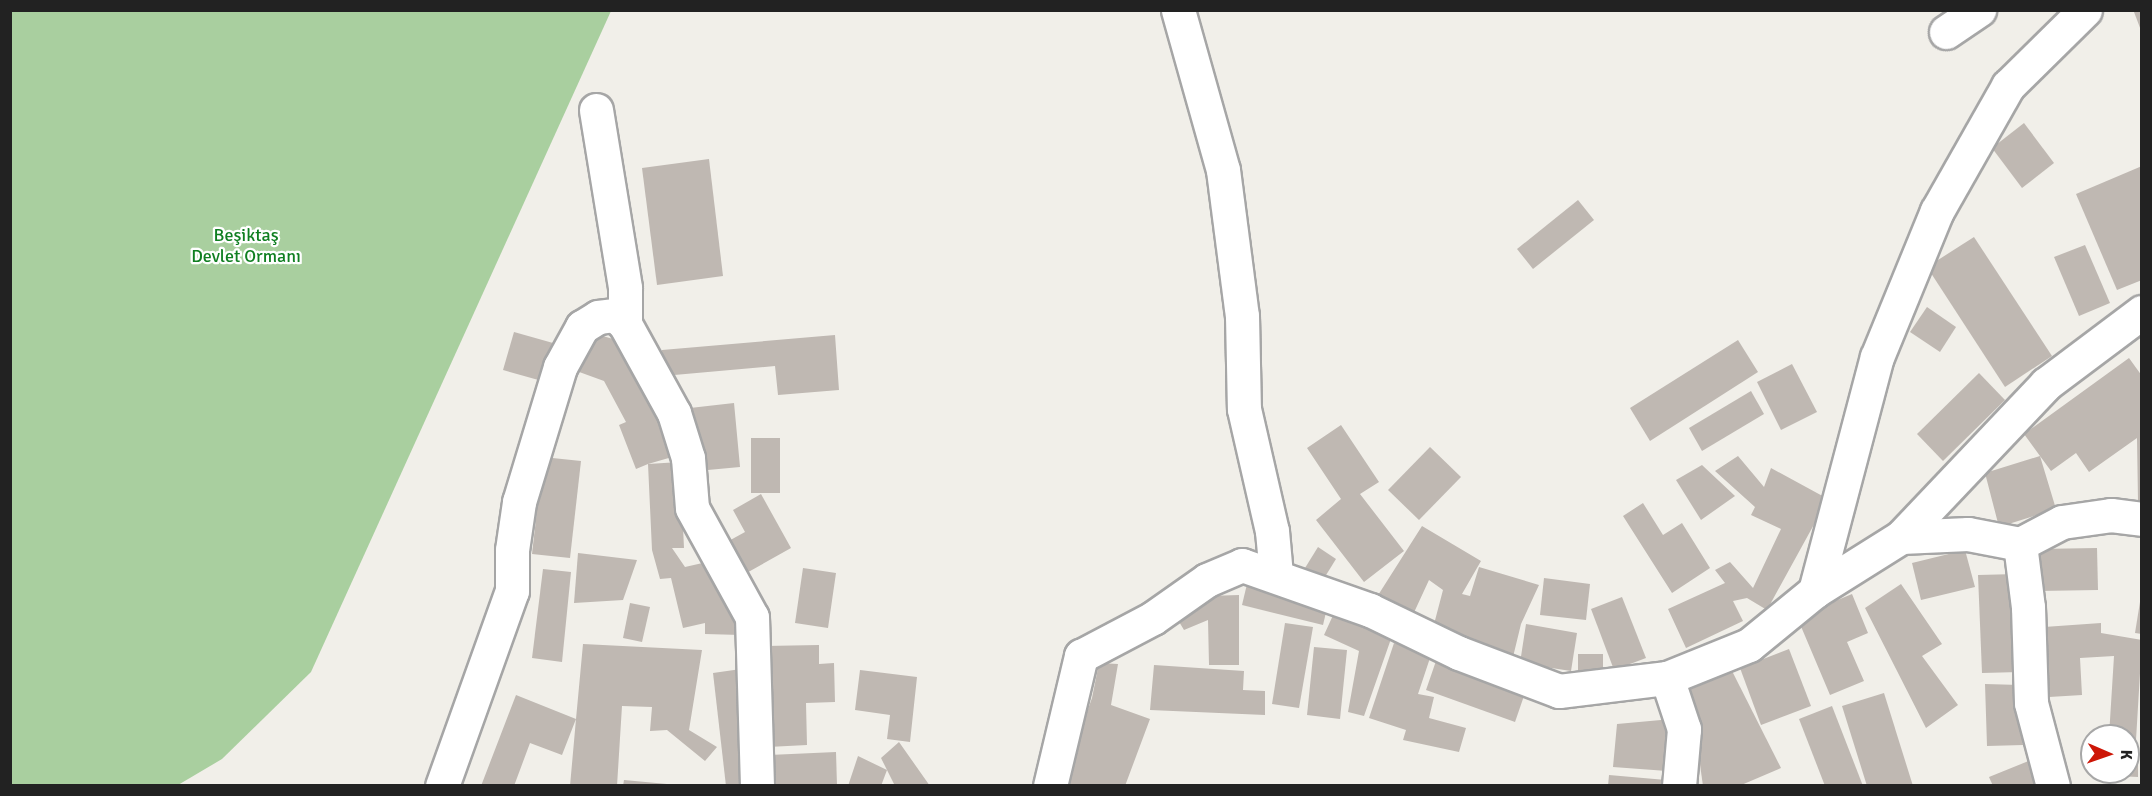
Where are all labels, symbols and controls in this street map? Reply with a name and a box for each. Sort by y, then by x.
park label: Beşiktaş Devlet Ormanı [191,225,301,268]
north arrow [2080,724,2140,784]
text: K [2116,749,2136,760]

